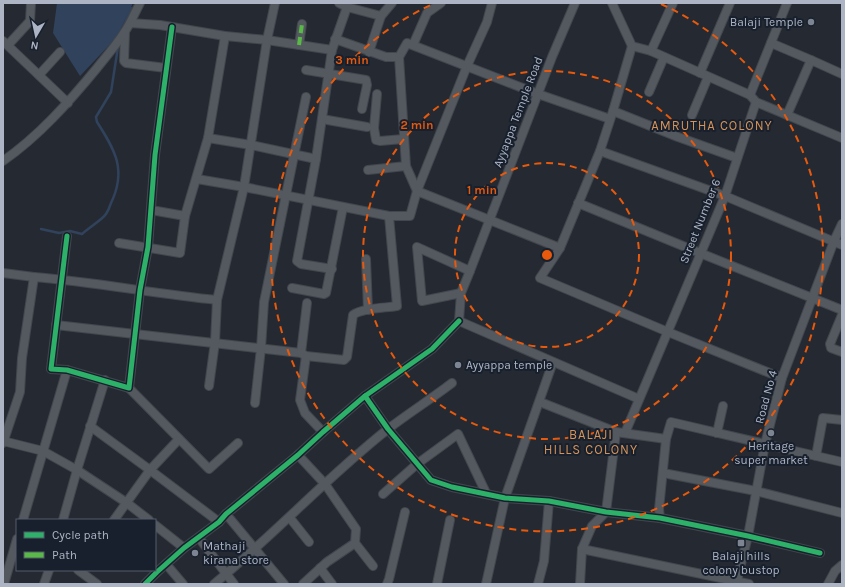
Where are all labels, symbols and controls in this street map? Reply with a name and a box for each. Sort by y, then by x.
place label: Balaji Temple [730,15,803,29]
north arrow [16,16,56,56]
marker: Balaji Temple [806,17,816,27]
text: N [30,38,39,52]
text: 3 min [335,53,369,67]
street label: Ayyappa Temple Road [490,55,546,169]
text: 2 min [400,118,434,132]
district label: AMRUTHA COLONY [651,118,773,133]
street label: Street Number 6 [677,177,723,265]
text: 1 min [467,183,497,197]
centre of rings [540,248,554,262]
place label: Ayyappa temple [466,358,552,372]
marker: Ayyappa temple [453,360,463,370]
street label: Road No 4 [752,368,780,425]
district label: BALAJI HILLS COLONY [544,427,638,457]
marker: Heritage super market [766,428,776,438]
place label: Heritage super market [734,439,808,467]
legend [16,519,156,571]
text: Cycle path [52,528,109,542]
marker: Balaji hills colony bustop [736,538,746,548]
place label: Mathaji kirana store [203,539,269,567]
text: Path [52,548,77,562]
marker: Mathaji kirana store [190,548,200,558]
place label: Balaji hills colony bustop [702,549,780,577]

